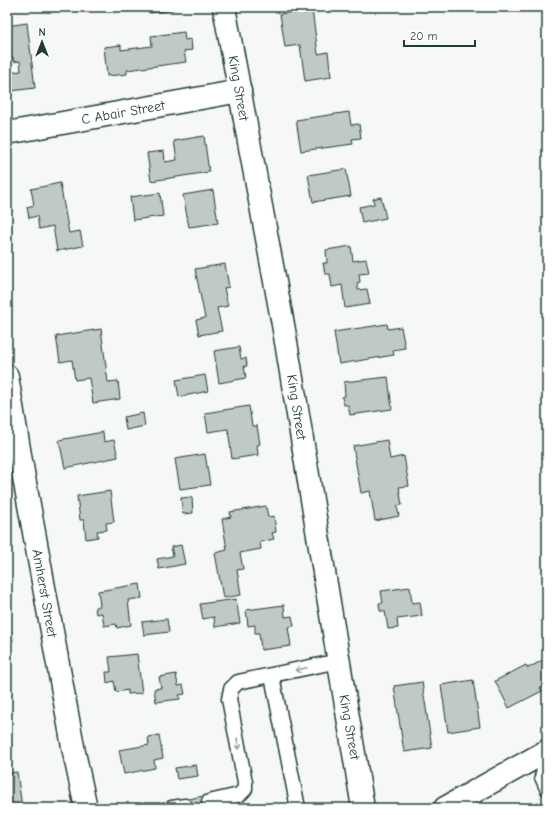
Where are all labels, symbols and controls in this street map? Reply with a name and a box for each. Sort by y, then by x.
north arrow [22,22,62,62]
scale bar [404,22,475,48]
text: N [38,26,46,39]
text: 20 m [410,29,438,43]
street label: King Street [224,54,253,123]
street label: C Abair Street [80,97,167,128]
street label: King Street [283,373,310,442]
street label: Amherst Street [28,548,61,640]
one-way arrow [294,666,307,674]
street label: King Street [335,693,364,762]
one-way arrow [234,738,242,751]

